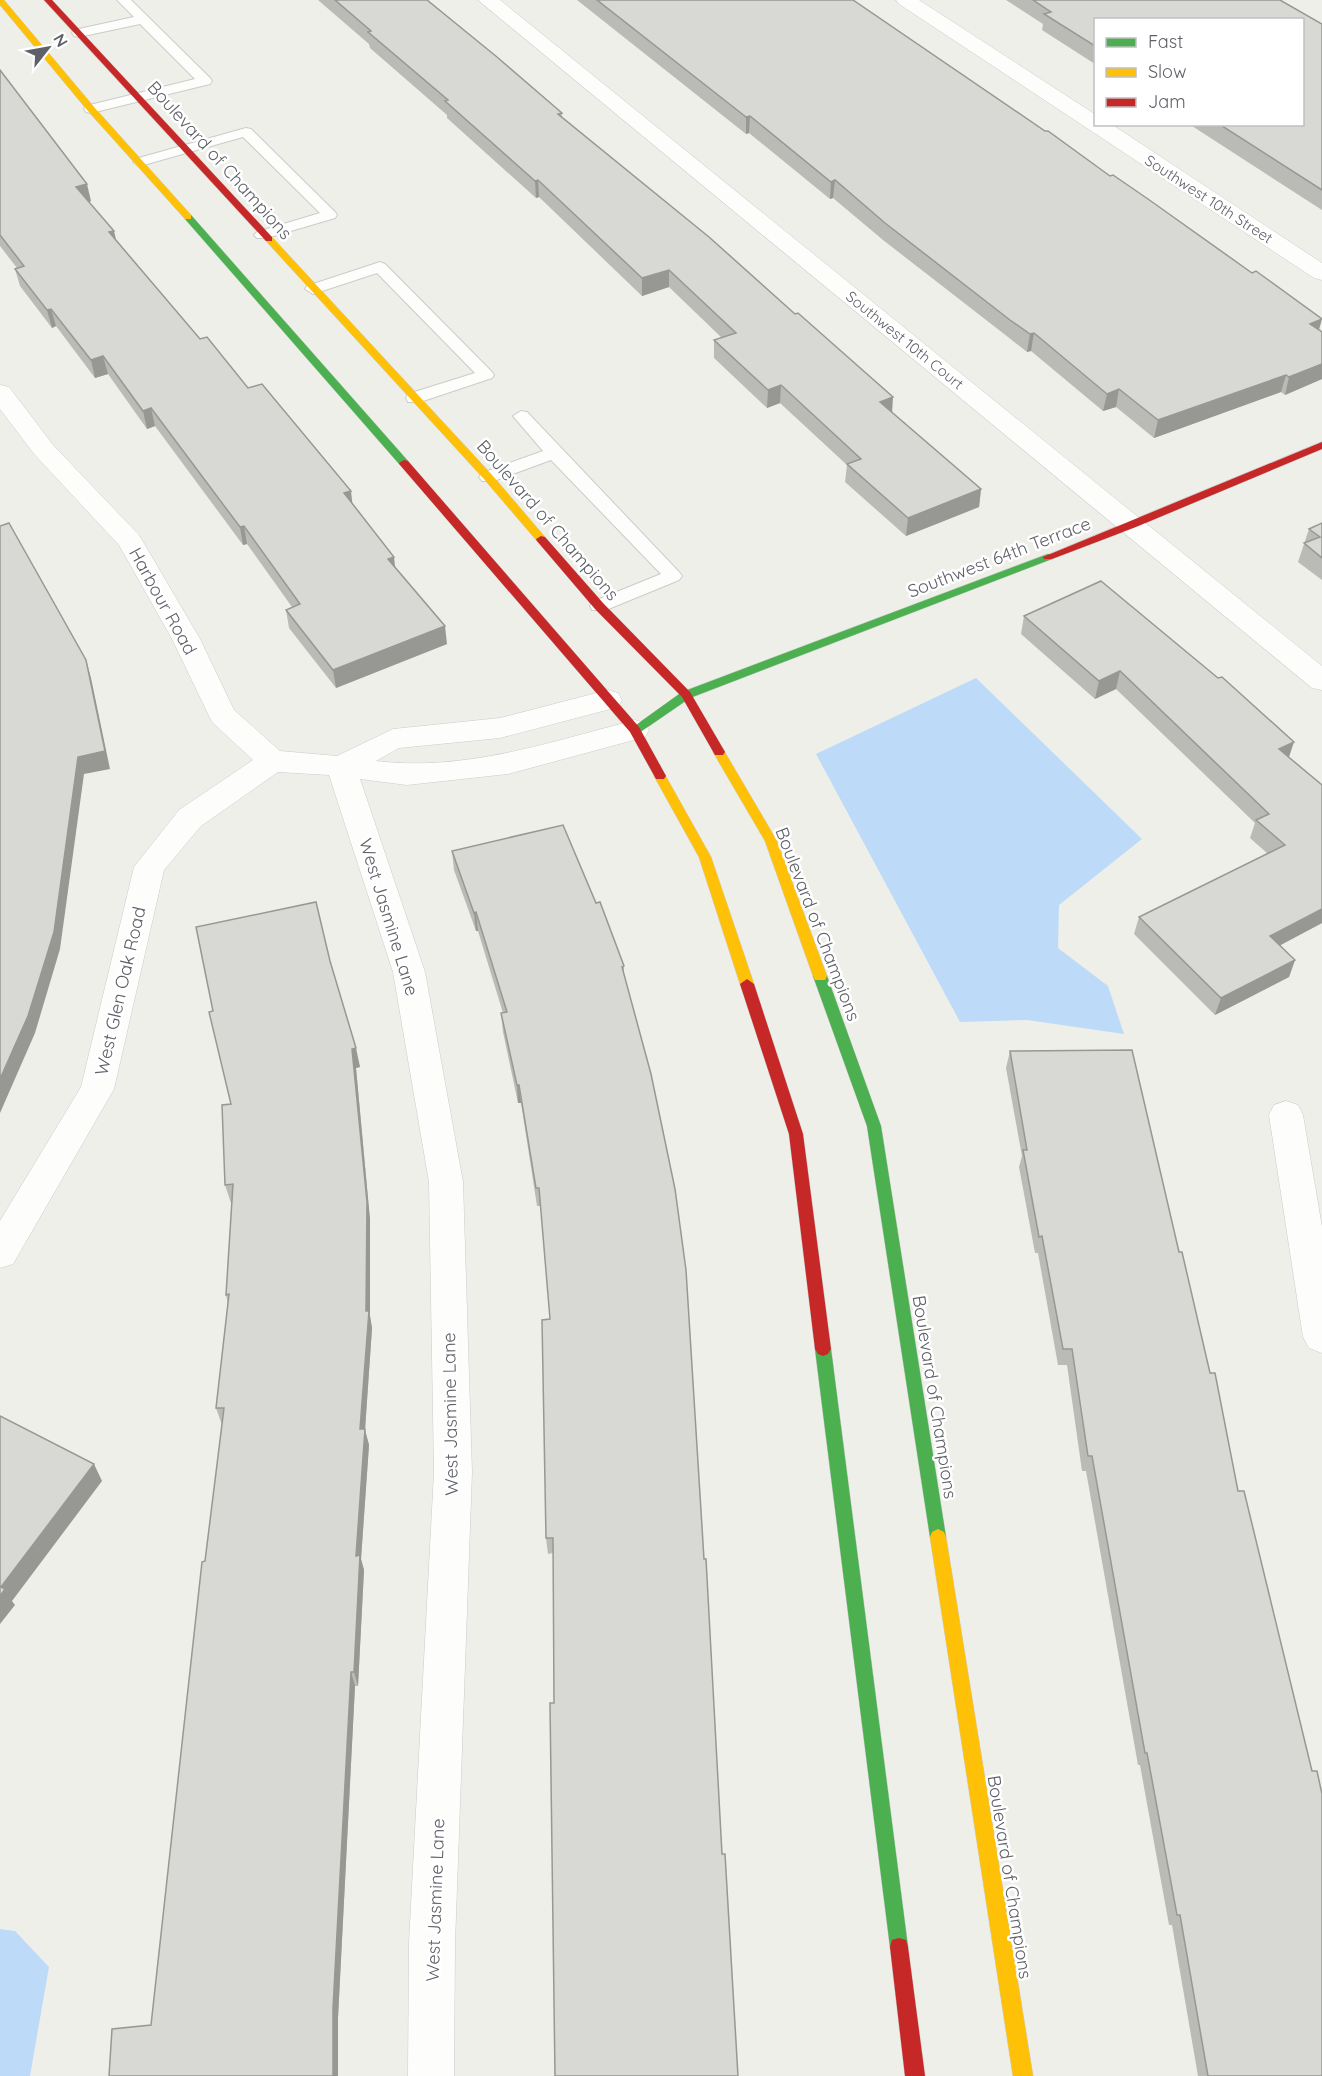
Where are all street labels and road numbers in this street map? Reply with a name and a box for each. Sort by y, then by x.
street label: Boulevard of Champions [143,76,297,244]
street label: Southwest 10th Street [1141,151,1277,247]
street label: Southwest 10th Court [842,287,968,393]
street label: Boulevard of Champions [472,435,624,605]
street label: Southwest 64th Terrace [904,511,1094,603]
street label: Harbour Road [124,543,202,659]
street label: Boulevard of Champions [770,824,866,1024]
street label: West Jasmine Lane [354,836,424,998]
street label: West Glen Oak Road [89,904,151,1078]
street label: Boulevard of Champions [908,1294,962,1500]
street label: West Jasmine Lane [437,1332,463,1496]
street label: Boulevard of Champions [983,1774,1037,1980]
street label: West Jasmine Lane [421,1818,449,1982]

